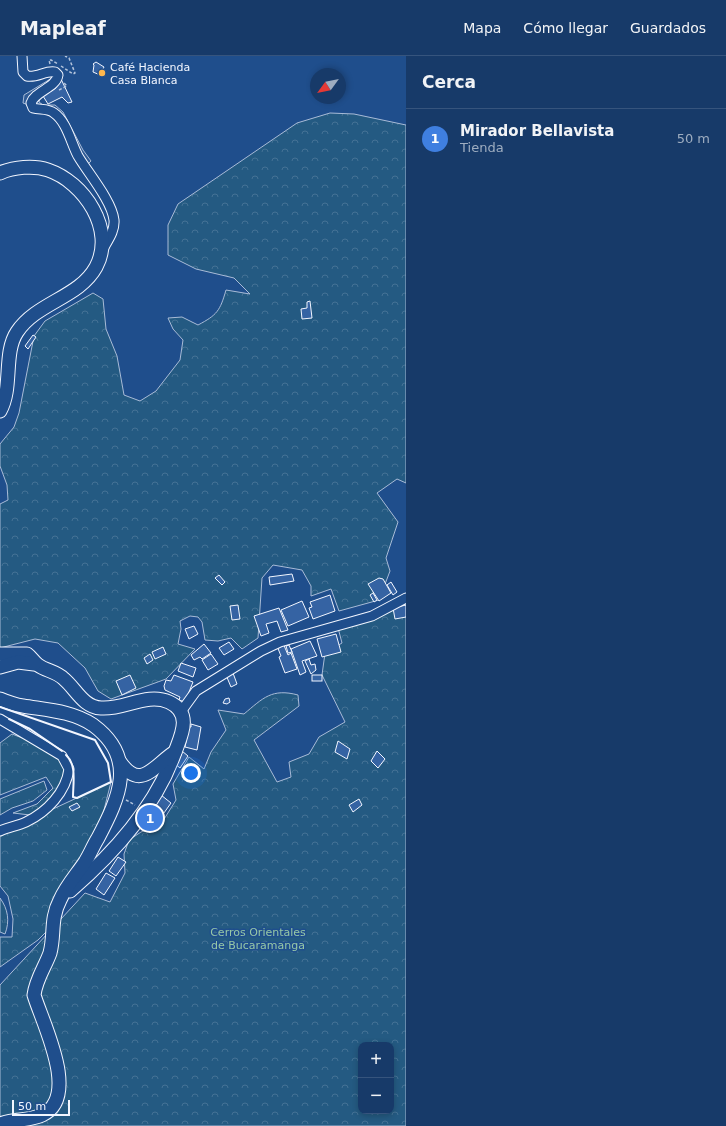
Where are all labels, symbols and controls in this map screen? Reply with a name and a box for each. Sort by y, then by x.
text: Mapleaf [20,17,106,39]
text: Mapa [463,20,501,36]
text: Cómo llegar [523,20,608,36]
text: Guardados [630,20,706,36]
place label: Café Hacienda Casa Blanca [110,61,190,87]
marker: Café Hacienda Casa Blanca [97,68,107,78]
north arrow [310,68,346,104]
text: Cerca [422,72,476,92]
text: Mirador Bellavista [460,122,614,140]
text: 1 [430,131,440,146]
text: 50 m [677,131,710,146]
text: Tienda [460,140,504,155]
your location [181,763,201,783]
pin: 1 [137,803,163,833]
park label: Cerros Orientales de Bucaramanga [210,926,306,952]
map controls [358,1042,394,1114]
button: + [358,1042,394,1078]
button: − [358,1078,394,1114]
scale bar [12,1098,70,1117]
text: 50 m [18,1100,46,1113]

